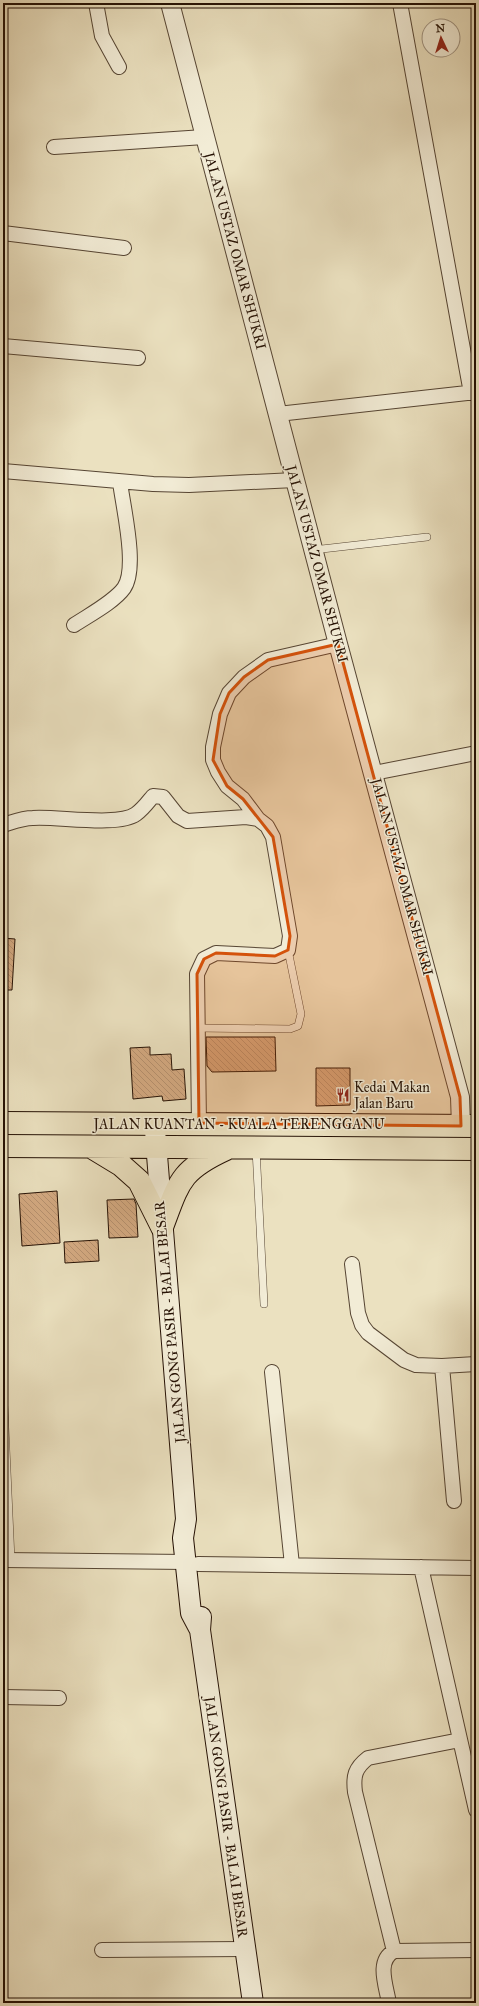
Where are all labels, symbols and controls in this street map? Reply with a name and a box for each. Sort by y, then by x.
north arrow [421,18,461,58]
text: N [435,22,446,35]
street label: JALAN USTAZ OMAR SHUKRI [199,148,270,352]
street label: JALAN USTAZ OMAR SHUKRI [281,461,352,665]
street label: JALAN USTAZ OMAR SHUKRI [366,774,437,978]
place label: Kedai Makan Jalan Baru [352,1079,430,1113]
restaurant icon: Kedai Makan Jalan Baru [335,1087,351,1103]
street label: JALAN KUANTAN - KUALA TERENGGANU [92,1116,385,1134]
street label: JALAN GONG PASIR - BALAI BESAR [151,1199,190,1446]
street label: JALAN GONG PASIR - BALAI BESAR [199,1694,251,1940]

